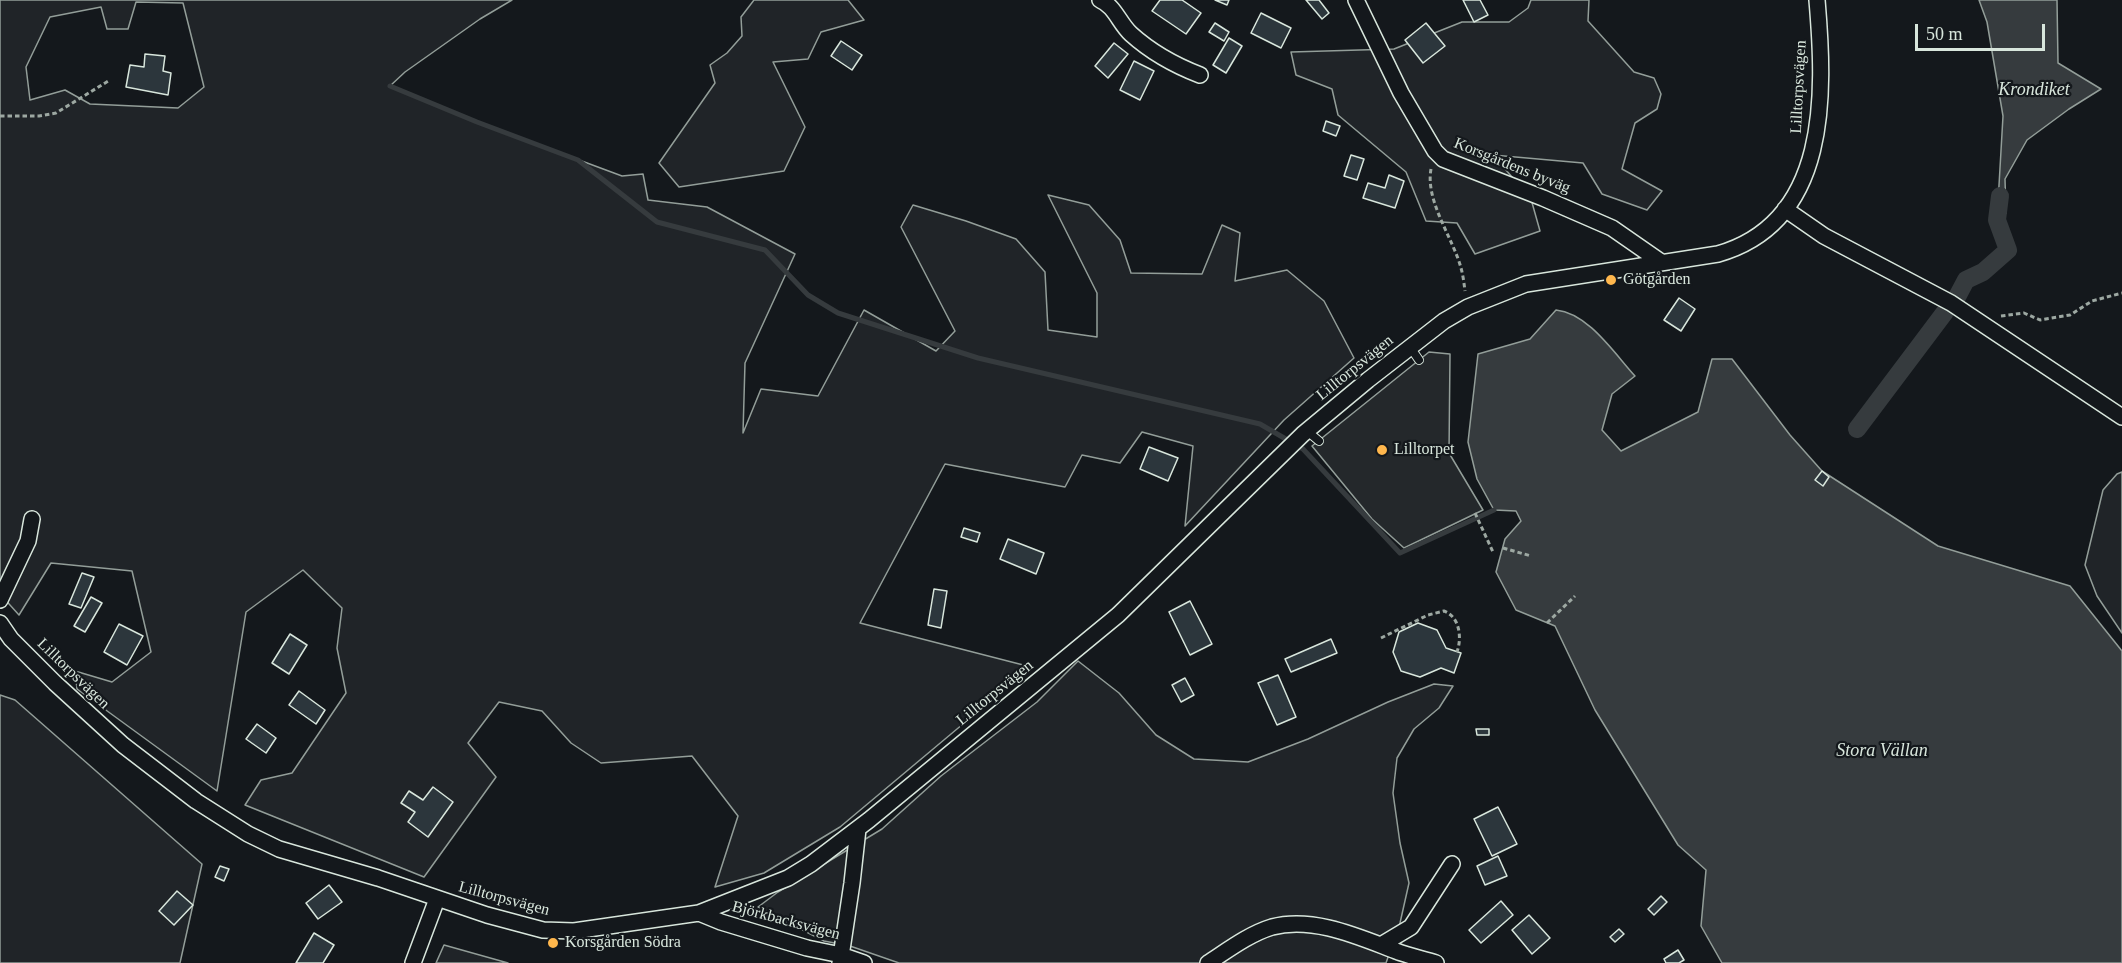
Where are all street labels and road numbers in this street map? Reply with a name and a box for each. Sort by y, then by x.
street label: Lilltorpsvägen [1787,40,1811,134]
street label: Korsgårdens byväg [1451,134,1573,198]
street label: Lilltorpsvägen [1313,331,1397,405]
street label: Lilltorpsvägen [33,635,113,713]
street label: Lilltorpsvägen [953,656,1037,730]
street label: Lilltorpsvägen [456,878,552,920]
street label: Björkbacksvägen [730,897,842,945]

